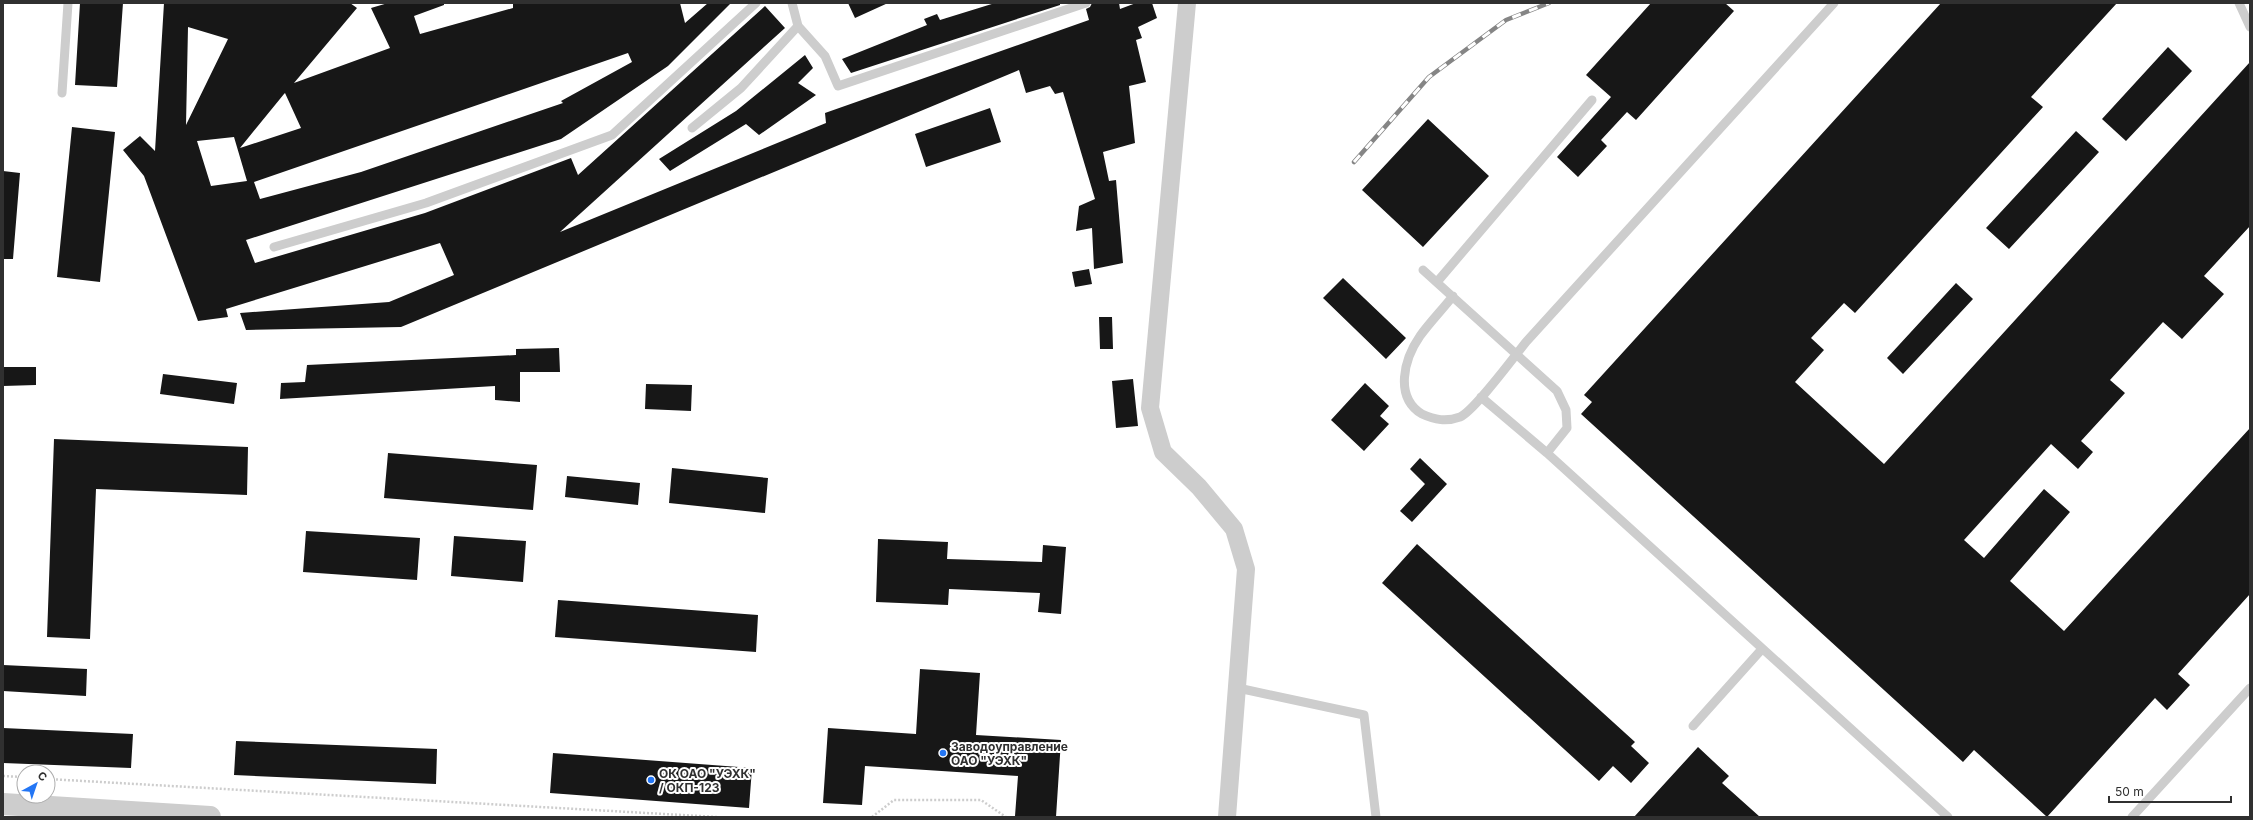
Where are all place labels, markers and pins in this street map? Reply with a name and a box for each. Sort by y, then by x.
place label: Заводоуправление ОАО "УЭХК" [951,739,1068,768]
marker: Заводоуправление ОАО "УЭХК" [938,748,948,758]
place label: ОК ОАО "УЭХК" / ОКП-123 [659,766,756,795]
marker: ОК ОАО "УЭХК" / ОКП-123 [646,775,656,785]

